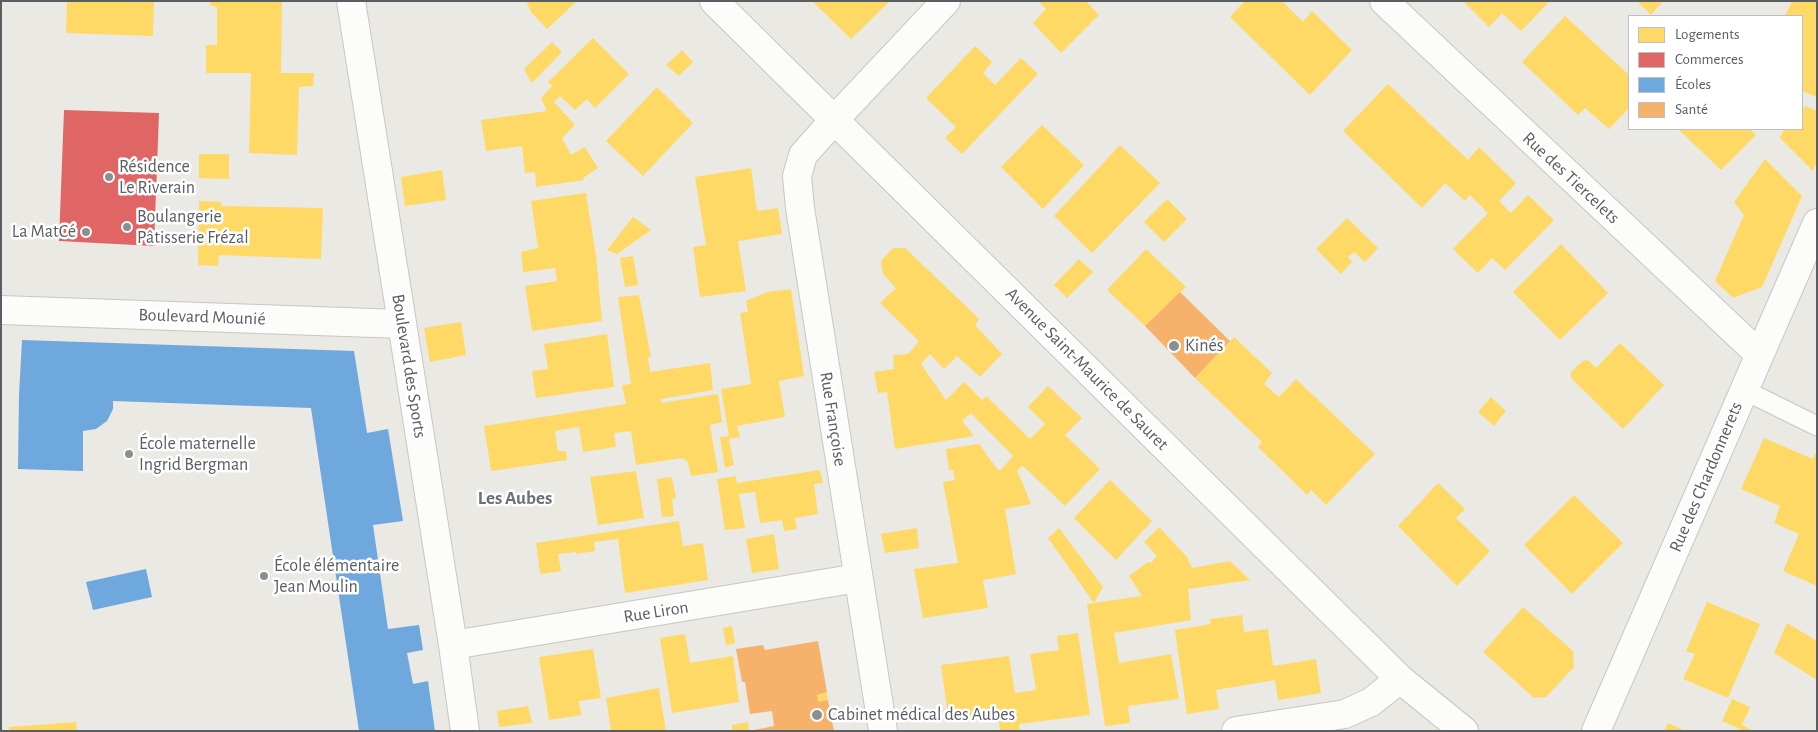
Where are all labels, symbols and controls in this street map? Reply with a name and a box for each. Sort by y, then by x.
legend [1628,15,1803,130]
text: Logements [1675,27,1740,42]
text: Commerces [1675,52,1744,67]
text: Écoles [1675,77,1711,92]
text: Santé [1675,102,1708,117]
street label: Rue des Tiercelets [1518,127,1624,229]
place label: Résidence Le Riverain [119,156,195,198]
marker: Résidence Le Riverain [103,171,115,183]
place label: Boulangerie Pâtisserie Frézal [137,206,249,248]
place label: La MatCé [12,221,76,243]
marker: Boulangerie Pâtisserie Frézal [121,221,133,233]
marker: La MatCé [80,226,92,238]
street label: Avenue Saint-Maurice de Sauret [1001,283,1173,455]
street label: Boulevard des Sports [387,292,431,440]
street label: Boulevard Mounié [138,304,266,330]
place label: Kinés [1185,335,1223,357]
marker: Kinés [1167,339,1181,353]
street label: Rue Françoise [815,370,851,468]
street label: Rue des Chardonnerets [1665,399,1747,555]
place label: École maternelle Ingrid Bergman [139,433,256,476]
marker: École maternelle Ingrid Bergman [123,448,135,460]
district label: Les Aubes [478,487,552,509]
place label: École élémentaire Jean Moulin [274,555,399,598]
marker: École élémentaire Jean Moulin [258,570,270,582]
street label: Rue Liron [622,596,690,628]
place label: Cabinet médical des Aubes [828,704,1015,726]
marker: Cabinet médical des Aubes [810,708,824,722]

